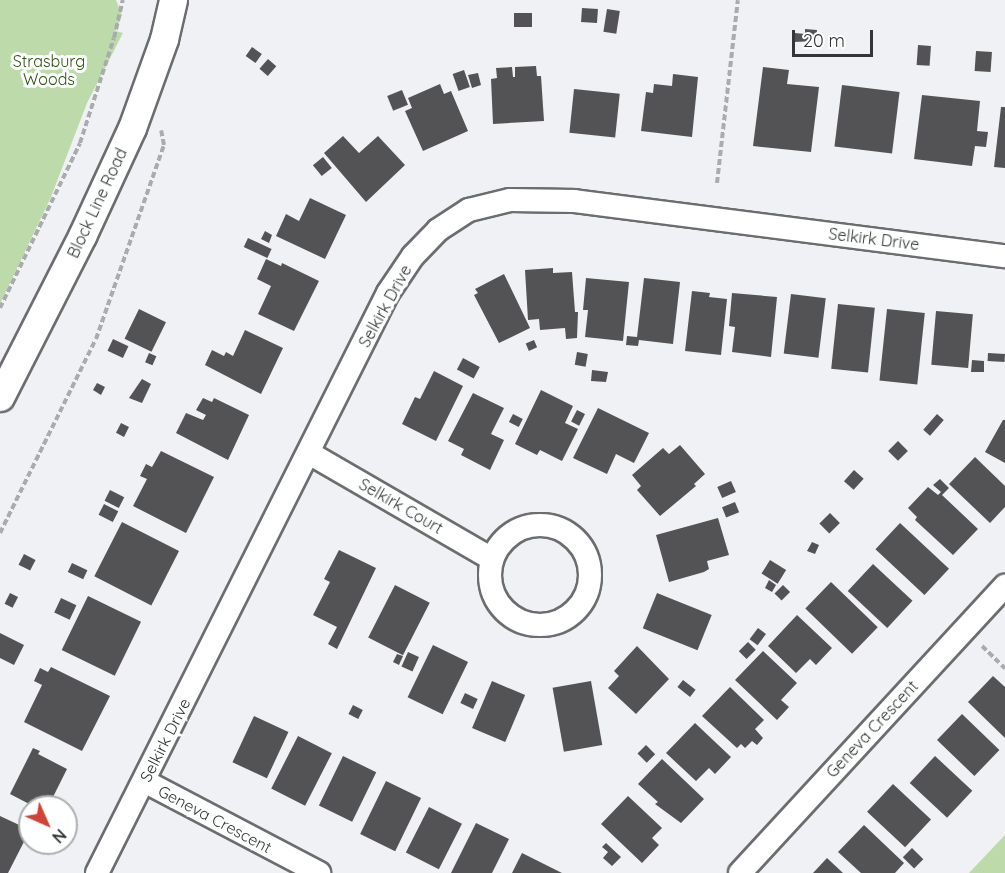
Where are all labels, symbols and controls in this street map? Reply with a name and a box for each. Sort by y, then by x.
scale bar [795,18,876,56]
text: 20 m [803,29,845,52]
park label: Strasburg Woods [13,51,85,89]
street label: Block Line Road [63,145,131,261]
street label: Selkirk Drive [828,224,920,254]
street label: Selkirk Drive [354,261,416,351]
street label: Selkirk Court [356,474,446,538]
street label: Geneva Crescent [822,677,922,781]
street label: Selkirk Drive [136,695,194,785]
street label: Geneva Crescent [155,781,275,857]
north arrow [18,795,78,855]
text: N [48,825,71,848]

